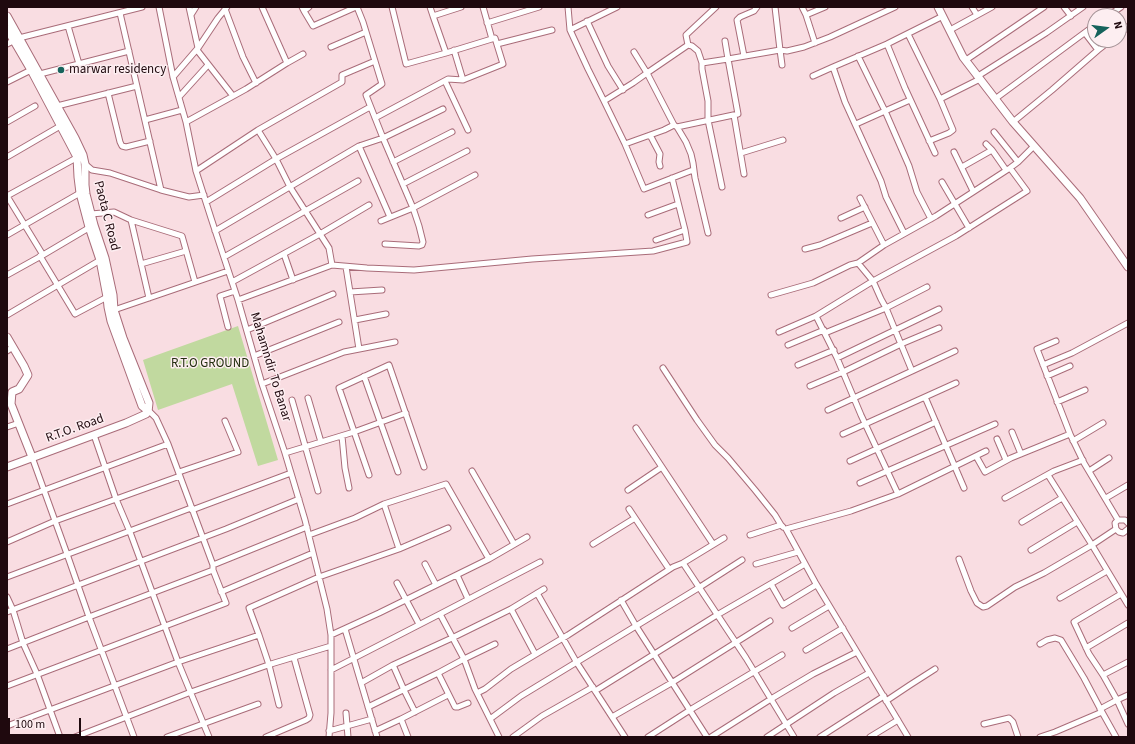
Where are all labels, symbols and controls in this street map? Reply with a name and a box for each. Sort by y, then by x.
north arrow [1087,8,1127,48]
text: N [1110,20,1126,31]
place label: marwar residency [69,62,166,78]
marker: marwar residency [56,65,66,75]
street label: Paota C Road [90,179,122,253]
street label: Mahamndir To Banar [246,311,294,423]
park label: R.T.O GROUND [171,356,249,372]
street label: R.T.O. Road [44,411,106,447]
scale bar [10,710,83,736]
text: 100 m [15,716,45,733]

